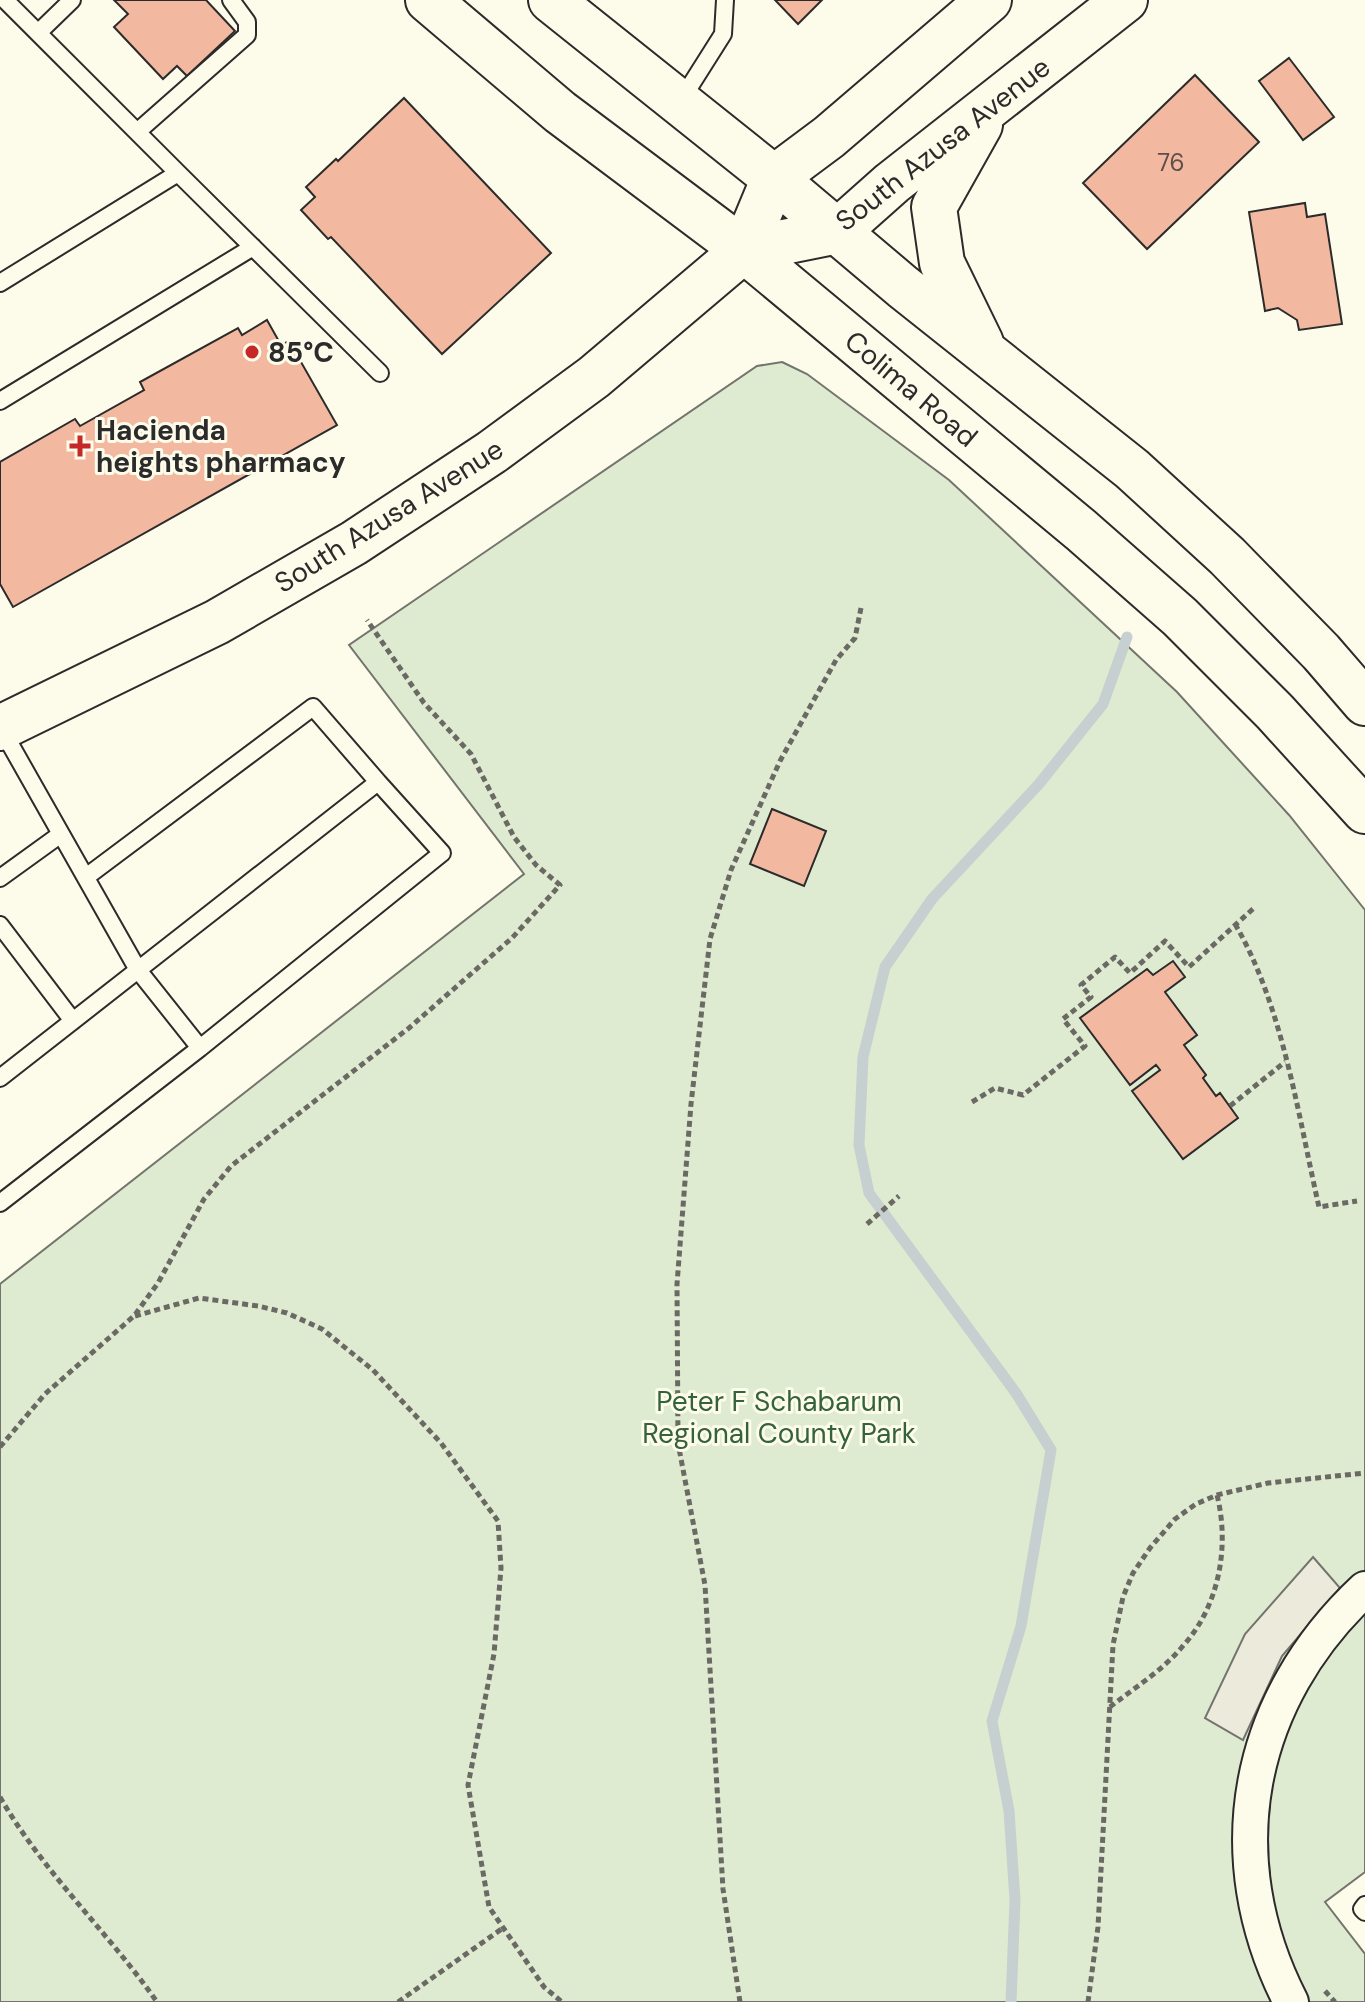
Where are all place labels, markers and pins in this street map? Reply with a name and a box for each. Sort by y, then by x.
place label: 85°C [268,334,334,371]
marker: 85°C [243,343,261,361]
place label: Hacienda heights pharmacy [96,412,346,481]
marker: Hacienda heights pharmacy [71,437,89,455]

